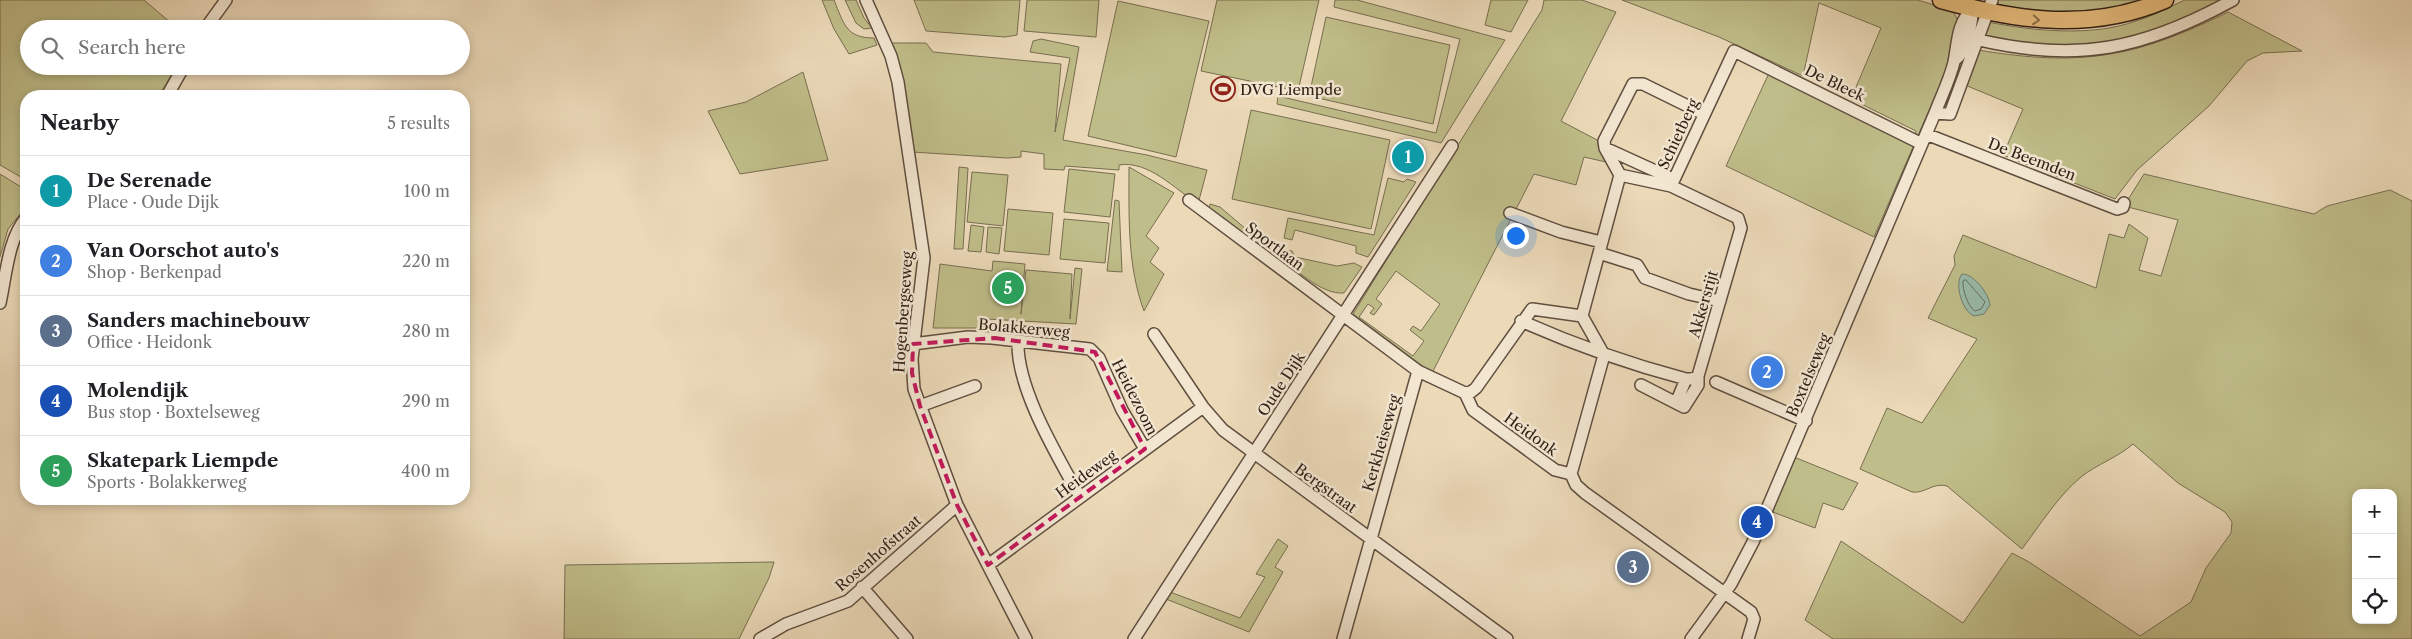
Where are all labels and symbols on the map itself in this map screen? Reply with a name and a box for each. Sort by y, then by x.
one-way arrow [2032,14,2040,25]
street label: De Bleek [1802,60,1870,106]
sports icon: DVG Liempde [1210,76,1236,102]
place label: DVG Liempde [1240,80,1342,99]
street label: Schietberg [1653,95,1703,173]
street label: De Beemden [1985,134,2079,185]
pin: 1 [1392,138,1424,176]
street label: Sportlaan [1242,218,1309,275]
your location [1503,223,1529,249]
street label: Hogenbergseweg [889,250,917,373]
street label: Akkersrijt [1684,267,1722,341]
pin: 5 [992,269,1024,307]
street label: Bolakkerweg [977,315,1071,341]
street label: Boxtelseweg [1782,330,1834,420]
street label: Oude Dijk [1253,347,1310,420]
pin: 2 [1751,353,1783,391]
street label: Heidezoom [1108,356,1162,438]
street label: Kerkheiseweg [1358,392,1404,494]
street label: Heidonk [1500,408,1563,461]
street label: Heideweg [1052,445,1120,503]
street label: Bergstraat [1291,459,1361,517]
pin: 4 [1741,503,1773,541]
street label: Rosenhofstraat [831,510,925,595]
pin: 3 [1617,548,1649,586]

